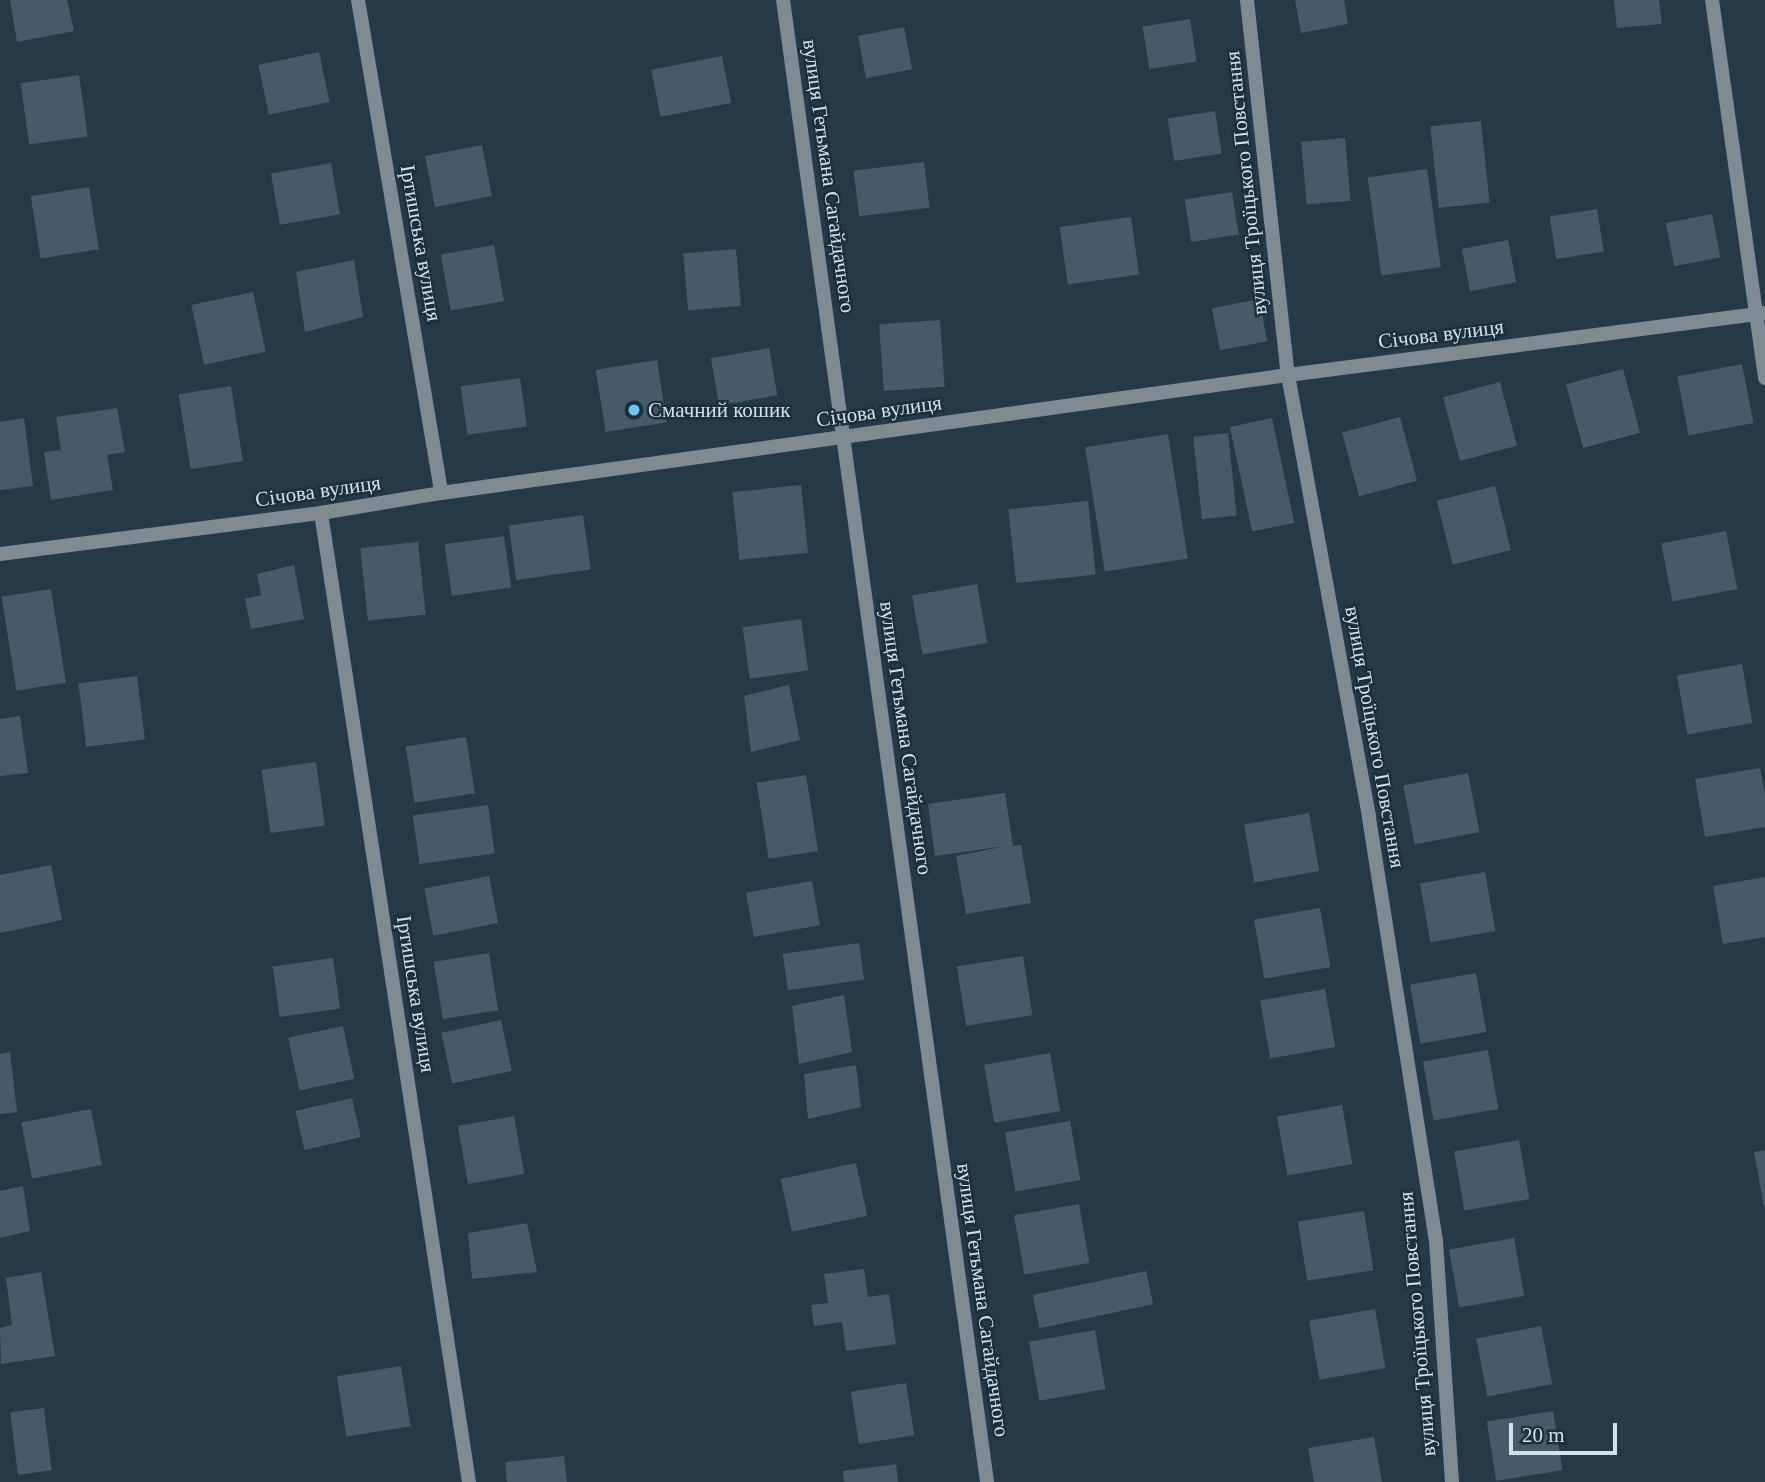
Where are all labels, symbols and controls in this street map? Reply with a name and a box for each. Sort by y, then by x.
street label: вулиця Гетьмана Сагайдачного [797,38,861,314]
street label: вулиця Троїцького Повстання [1220,50,1272,316]
street label: Іртишська вулиця [395,163,447,323]
street label: Січова вулиця [1377,314,1505,354]
street label: Січова вулиця [815,390,943,432]
place label: Смачний кошик [648,397,790,423]
marker: Смачний кошик [626,402,642,418]
street label: Січова вулиця [254,470,382,512]
street label: вулиця Гетьмана Сагайдачного [874,600,938,876]
street label: вулиця Троїцького Повстання [1340,604,1410,870]
street label: Іртишська вулиця [391,914,441,1074]
street label: вулиця Гетьмана Сагайдачного [951,1162,1015,1438]
street label: вулиця Троїцького Повстання [1393,1191,1441,1457]
scale bar [1513,1408,1622,1452]
text: 20 m [1522,1423,1565,1447]

